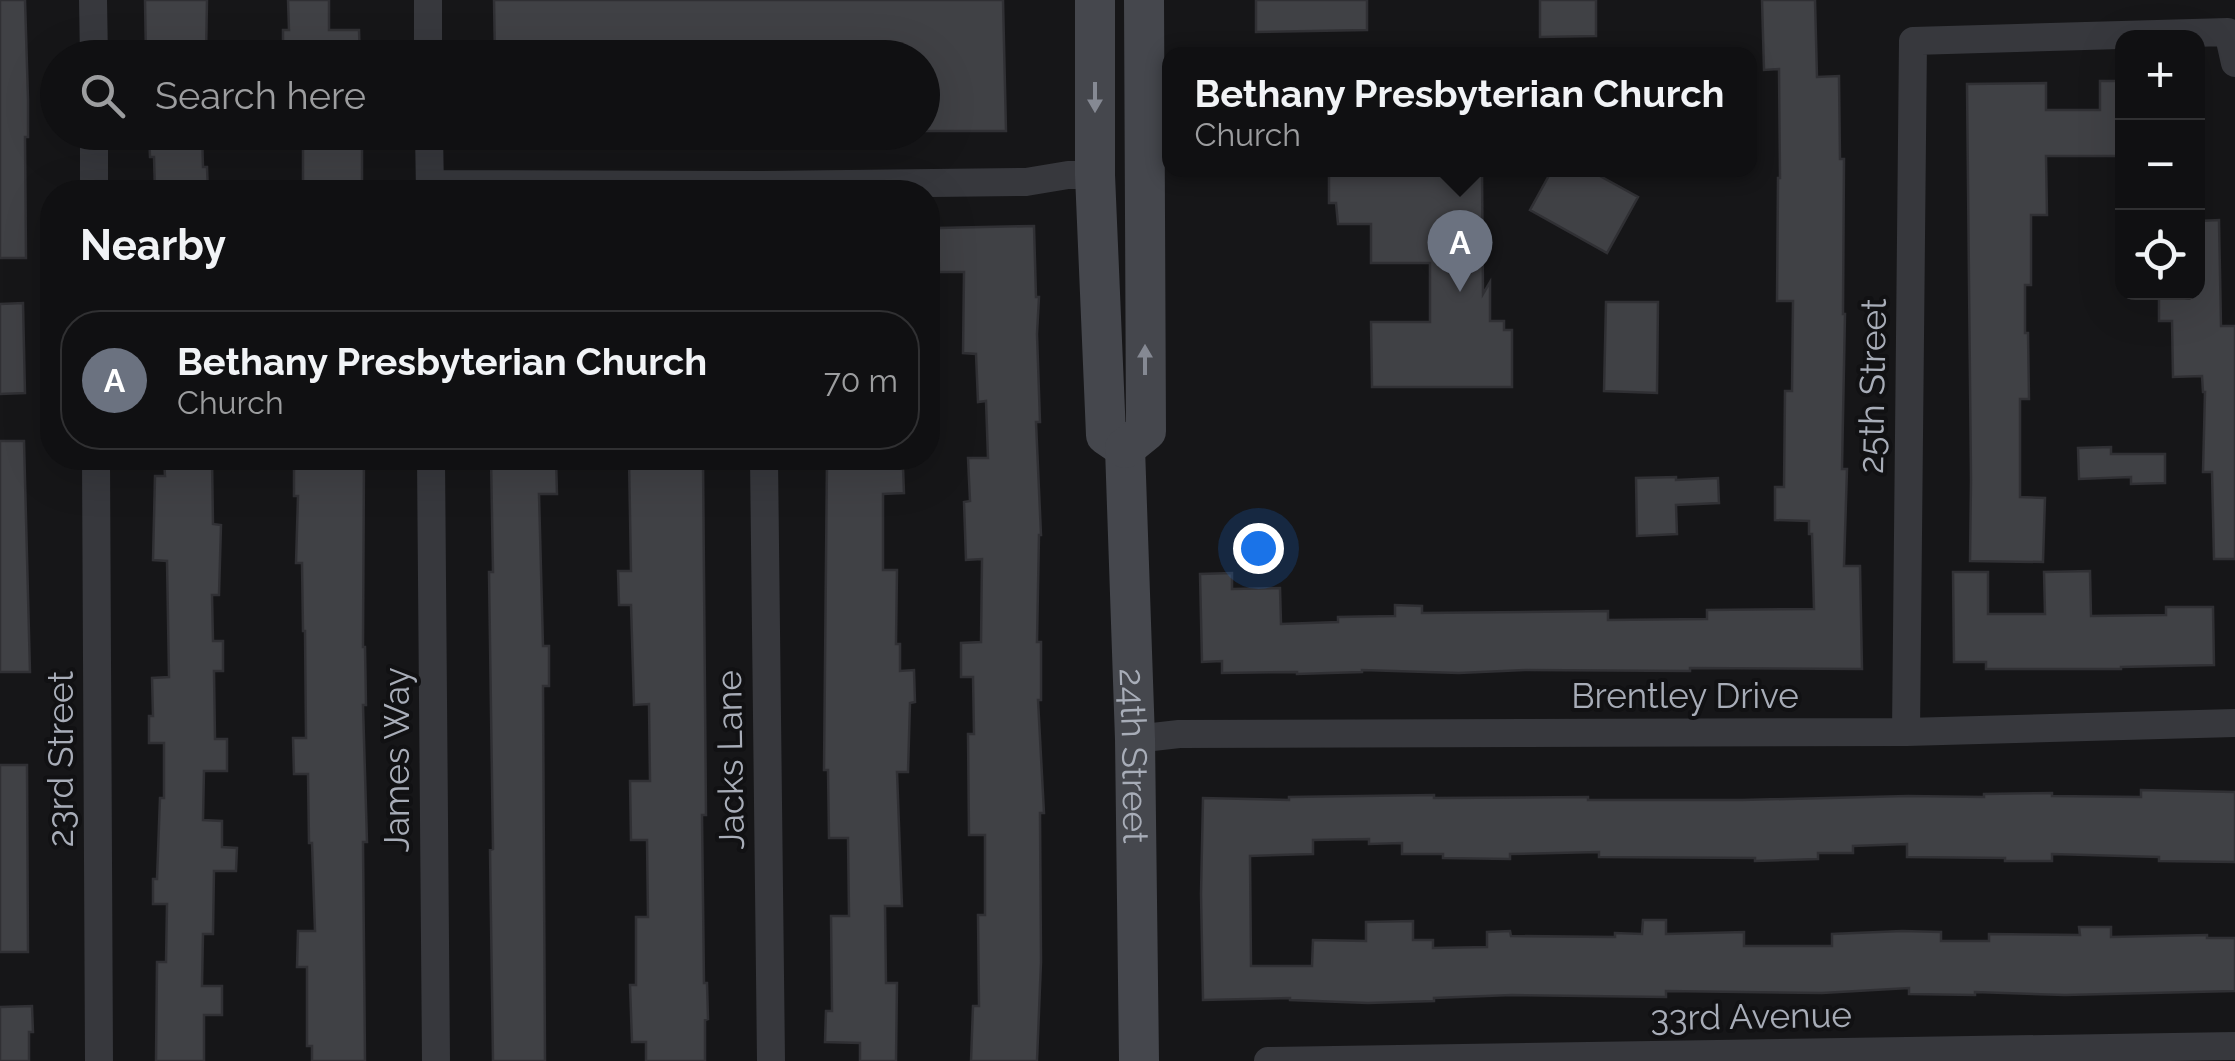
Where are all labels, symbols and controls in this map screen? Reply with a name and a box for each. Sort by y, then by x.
map controls [2115,30,2205,300]
button: + [2115,30,2205,120]
search box [40,40,940,150]
popup [1162,47,1757,177]
icon: search [75,68,130,123]
text: Bethany Presbyterian Church [1194,71,1725,116]
text: Search here [155,73,366,118]
one-way arrow [1087,82,1103,114]
text: Church [1194,116,1301,153]
button: − [2115,120,2205,210]
pin: A [1428,210,1492,292]
button: locate [2115,210,2205,300]
text: Nearby [80,221,226,270]
street label: 25th Street [1850,298,1894,474]
text: Bethany Presbyterian Church [177,339,707,384]
one-way arrow [1137,343,1153,375]
text: A [104,362,125,399]
text: 70 m [824,362,898,399]
text: Church [177,384,284,421]
your location [1233,523,1284,574]
street label: James Way [376,667,417,853]
street label: 24th Street [1112,667,1157,844]
street label: Jacks Lane [708,670,752,850]
street label: 23rd Street [40,671,81,847]
street label: Brentley Drive [1571,675,1799,716]
street label: 33rd Avenue [1650,994,1852,1038]

